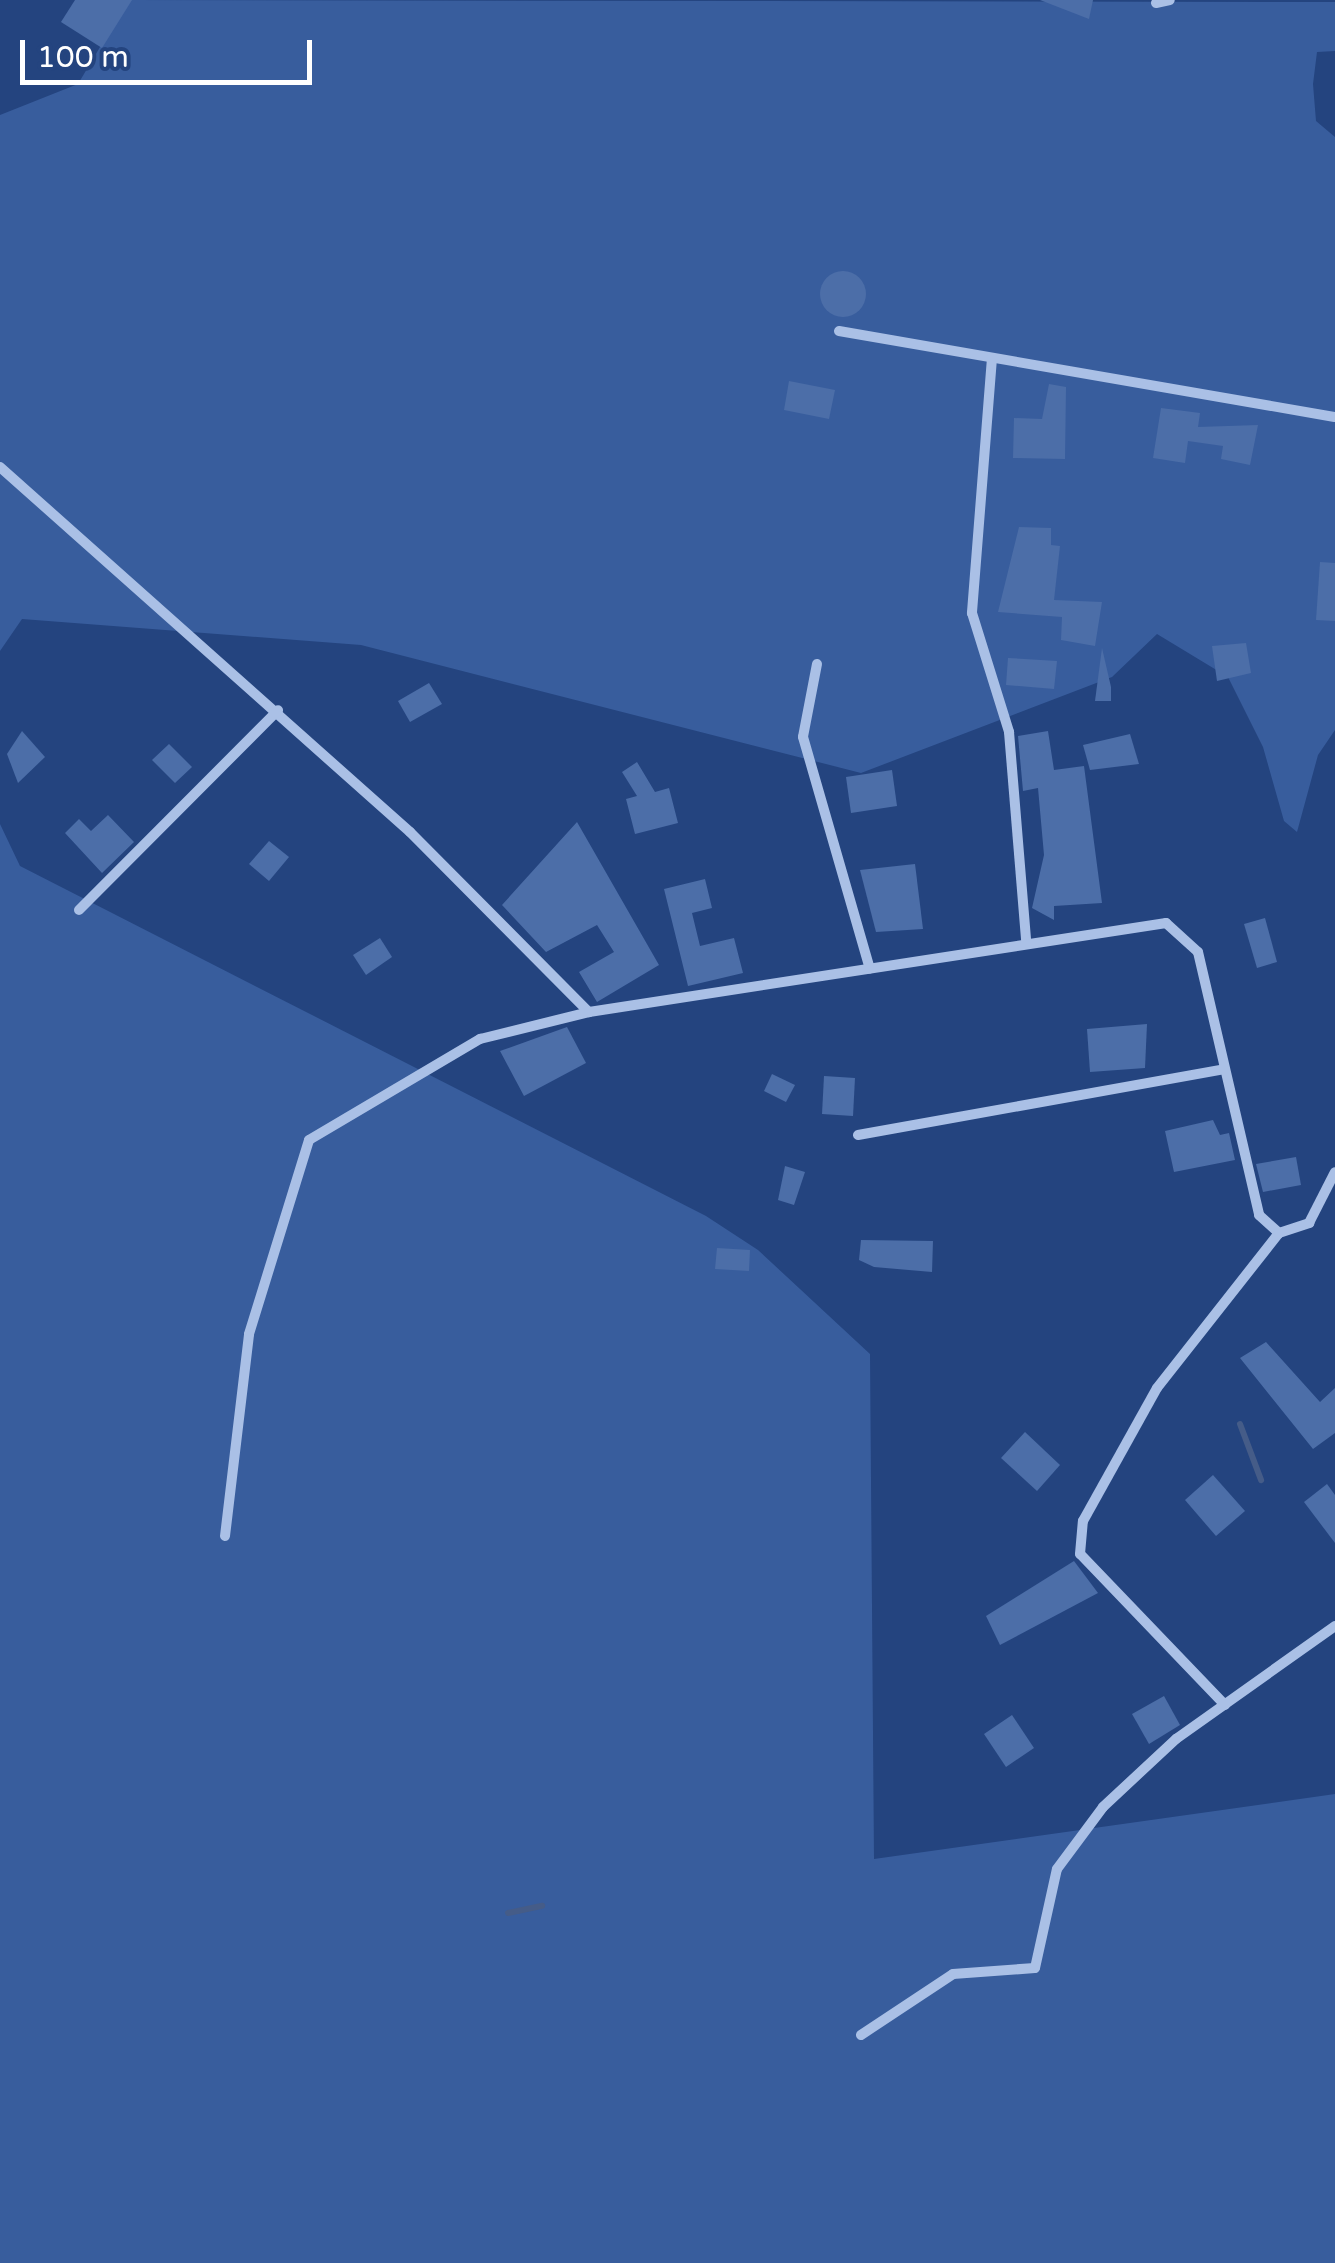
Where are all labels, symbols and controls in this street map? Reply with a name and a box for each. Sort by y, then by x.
scale bar [25,20,318,82]
text: 100 m [37,39,129,76]

